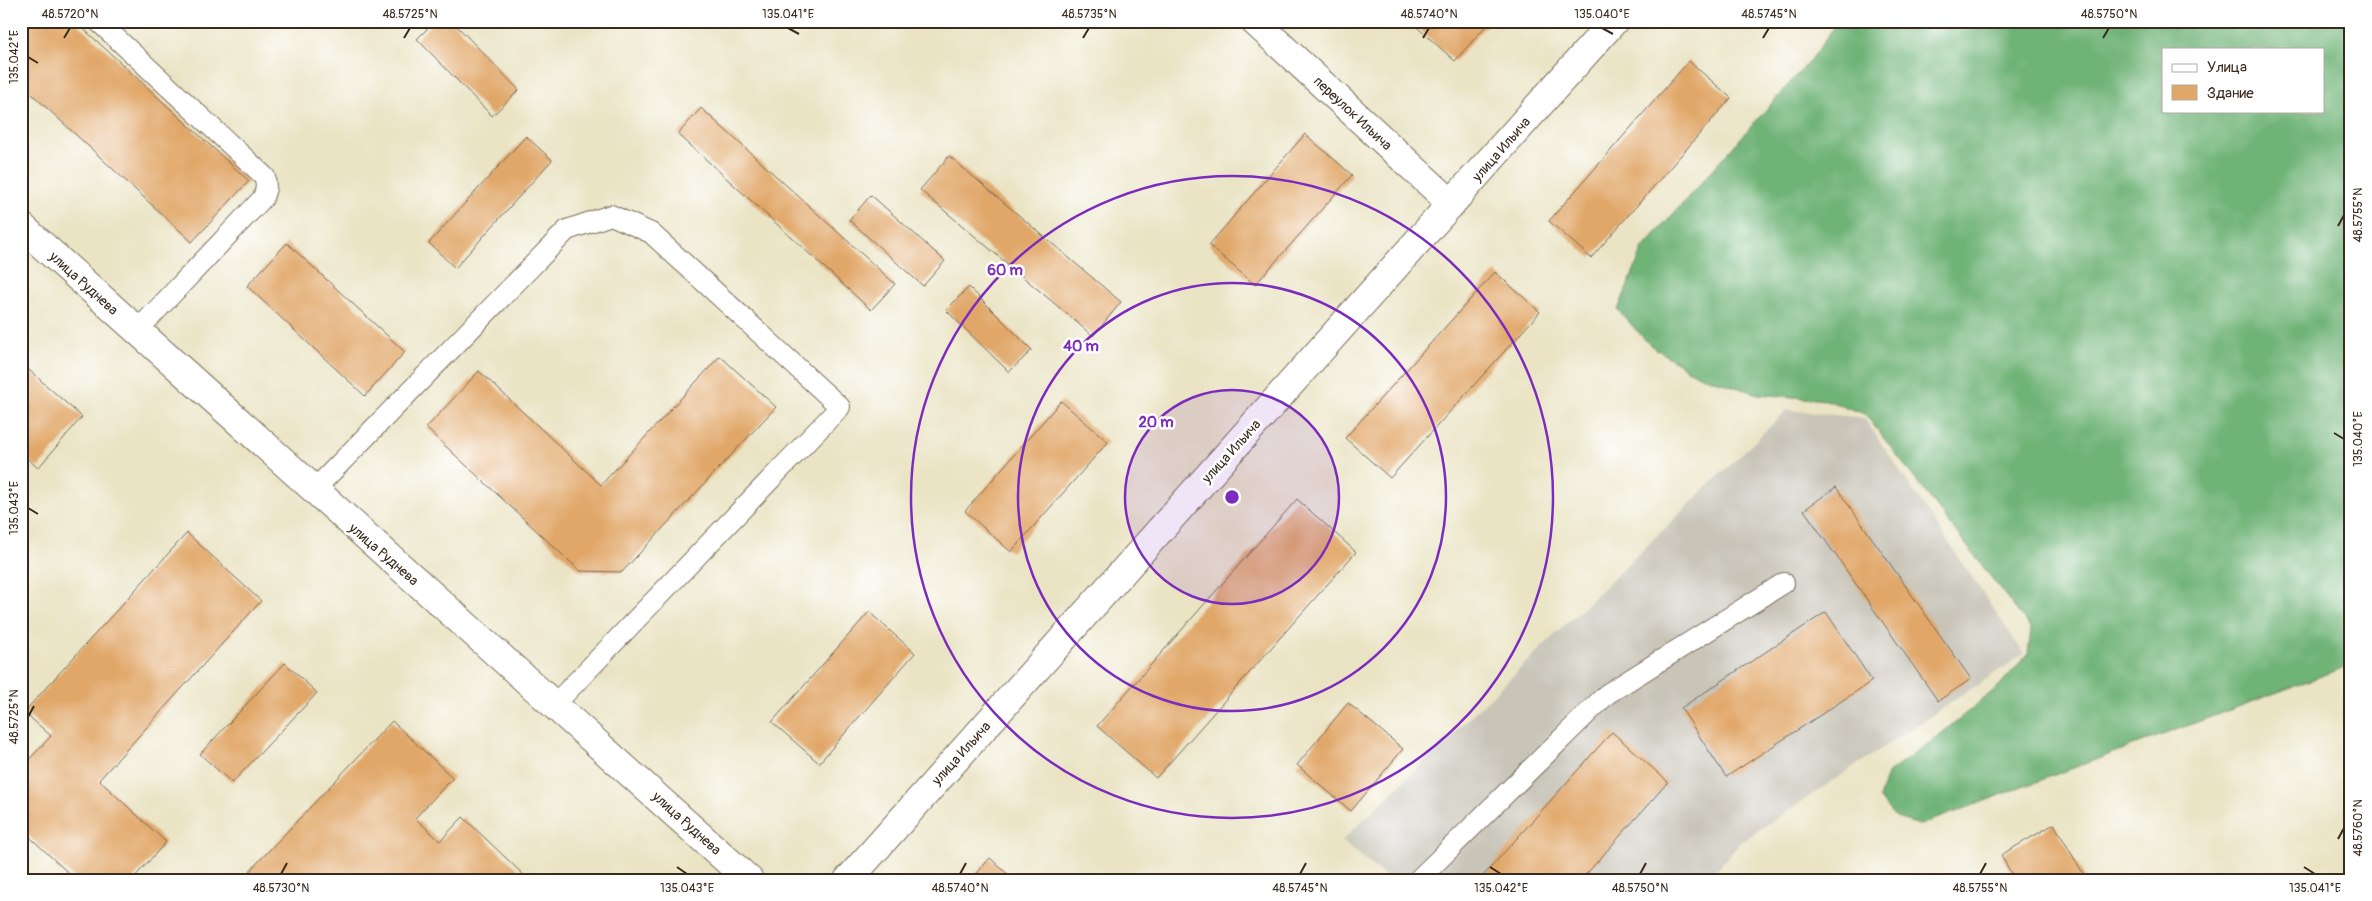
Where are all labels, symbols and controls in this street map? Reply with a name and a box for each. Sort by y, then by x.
text: 48.5720°N [42,7,98,22]
text: 48.5725°N [382,7,438,22]
text: 135.041°E [762,7,814,22]
text: 48.5735°N [1061,7,1117,22]
text: 48.5740°N [1400,7,1458,22]
text: 135.040°E [1574,7,1630,22]
text: 48.5745°N [1741,7,1797,22]
text: 48.5750°N [2081,7,2137,22]
text: 135.042°E [7,30,22,84]
legend [2162,48,2324,112]
text: Улица [2207,58,2247,77]
street label: переулок Ильича [1310,73,1395,154]
text: Здание [2207,84,2254,103]
street label: улица Ильича [1468,114,1534,186]
text: 48.5755°N [2351,188,2366,242]
street label: улица Руднева [45,247,122,319]
text: 60 m [987,261,1023,280]
text: 40 m [1063,337,1099,356]
text: 135.040°E [2351,411,2366,467]
text: 20 m [1138,413,1174,432]
street label: улица Ильича [1198,416,1264,487]
text: 135.043°E [7,481,22,535]
centre of rings [1223,488,1241,506]
street label: улица Руднева [345,519,422,589]
text: 48.5725°N [7,689,22,745]
street label: улица Ильича [928,718,994,789]
street label: улица Руднева [648,787,725,859]
text: 48.5760°N [2351,799,2366,857]
text: 48.5730°N [253,881,309,896]
text: 135.043°E [660,881,714,896]
text: 48.5740°N [931,881,989,896]
text: 48.5745°N [1272,881,1328,896]
text: 135.042°E [1474,881,1528,896]
text: 48.5750°N [1612,881,1668,896]
text: 48.5755°N [1953,881,2007,896]
text: 135.041°E [2289,881,2341,896]

